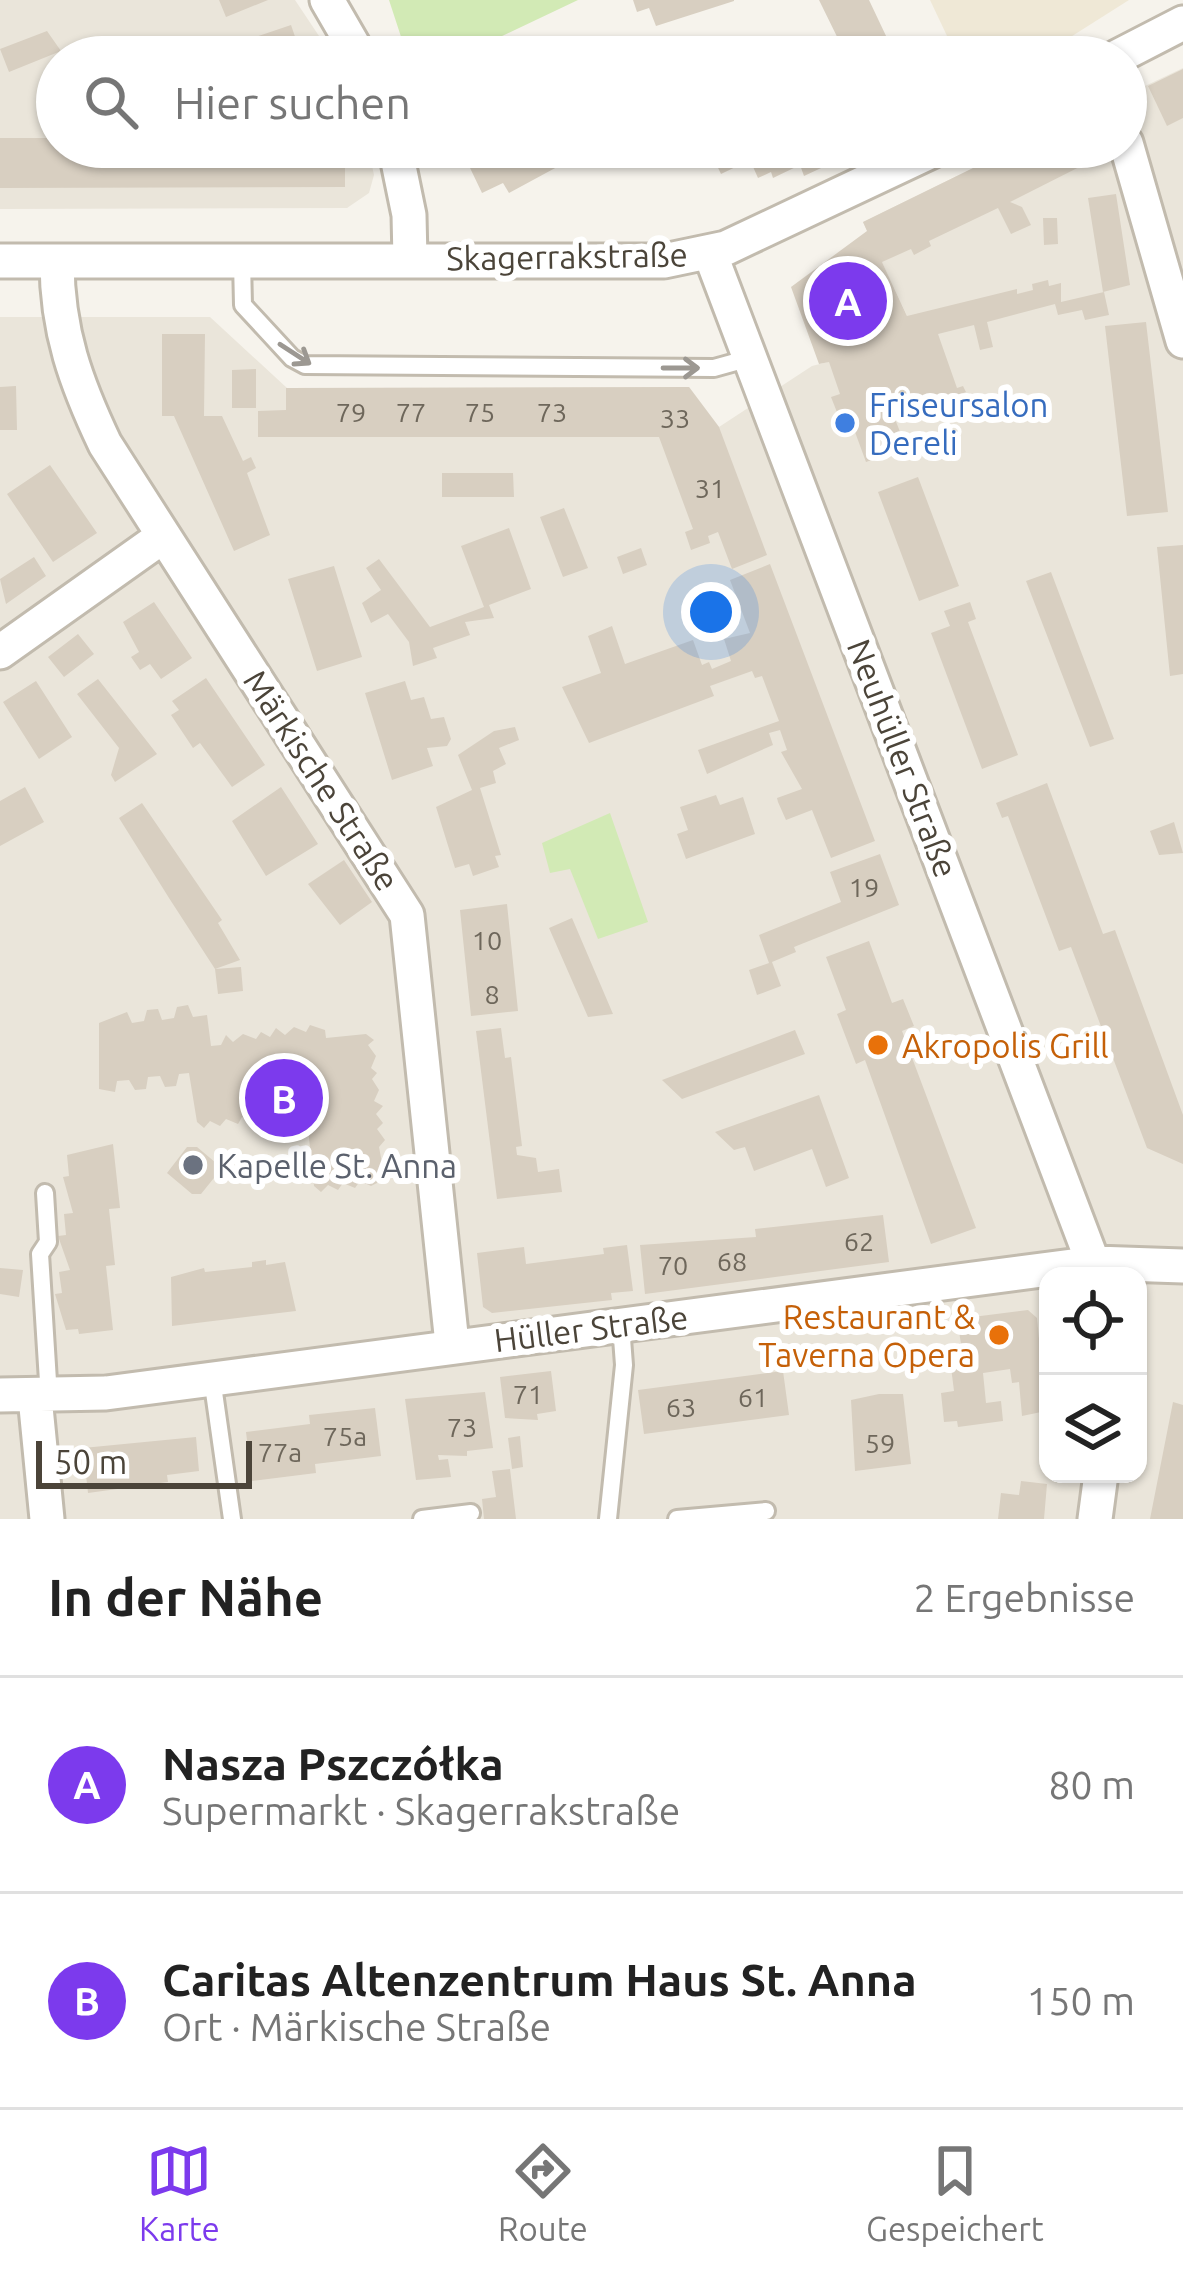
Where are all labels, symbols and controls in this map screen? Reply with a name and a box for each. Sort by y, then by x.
search box [36,36,1147,168]
icon: search [78,69,144,135]
text: Hier suchen [174,77,411,128]
street label: Skagerrakstraße [446,235,688,277]
pin: A [809,256,887,346]
one-way arrow [278,342,311,367]
one-way arrow [661,357,700,379]
place label: Friseursalon Dereli [869,386,1048,461]
house number: 79 [336,397,366,427]
house number: 77 [396,397,426,427]
house number: 75 [465,397,495,427]
house number: 73 [537,397,567,427]
house number: 33 [660,403,690,433]
marker: Friseursalon Dereli [832,410,858,436]
house number: 31 [695,473,725,503]
your location [681,582,741,642]
street label: Neuhüller Straße [841,634,965,882]
street label: Märkische Straße [237,663,407,897]
house number: 19 [849,872,879,902]
house number: 10 [472,925,502,955]
house number: 8 [484,979,500,1009]
place label: Akropolis Grill [902,1027,1109,1064]
marker: Akropolis Grill [865,1032,891,1058]
pin: B [245,1053,323,1143]
place label: Kapelle St. Anna [217,1147,457,1184]
marker: Kapelle St. Anna [180,1152,206,1178]
house number: 62 [844,1226,874,1256]
house number: 68 [717,1246,747,1276]
house number: 70 [658,1250,688,1280]
map controls [1039,1267,1147,1483]
button: locate [1039,1267,1147,1375]
street label: Hüller Straße [492,1298,690,1358]
place label: Restaurant & Taverna Opera [758,1298,975,1373]
marker: Restaurant & Taverna Opera [986,1322,1012,1348]
button: layers [1039,1375,1147,1483]
house number: 71 [513,1379,543,1409]
house number: 61 [738,1382,768,1412]
house number: 63 [666,1392,696,1422]
house number: 73 [447,1412,477,1442]
house number: 75a [323,1421,367,1451]
house number: 59 [865,1428,895,1458]
scale bar [36,1435,252,1488]
house number: 77a [258,1437,302,1467]
text: 50 m [54,1443,127,1480]
text: In der Nähe [48,1568,323,1626]
text: 2 Ergebnisse [914,1576,1135,1619]
text: Nasza Pszczółka [162,1738,504,1789]
text: A [73,1763,101,1806]
text: 80 m [1048,1763,1135,1806]
text: Supermarkt · Skagerrakstraße [162,1789,680,1832]
text: Caritas Altenzentrum Haus St. Anna [162,1954,917,2005]
text: B [74,1979,100,2022]
text: 150 m [1026,1979,1135,2022]
text: Ort · Märkische Straße [162,2005,551,2048]
tab: Karte [139,2138,220,2247]
tab: Route [498,2138,588,2247]
tab: Gespeichert [866,2138,1044,2247]

